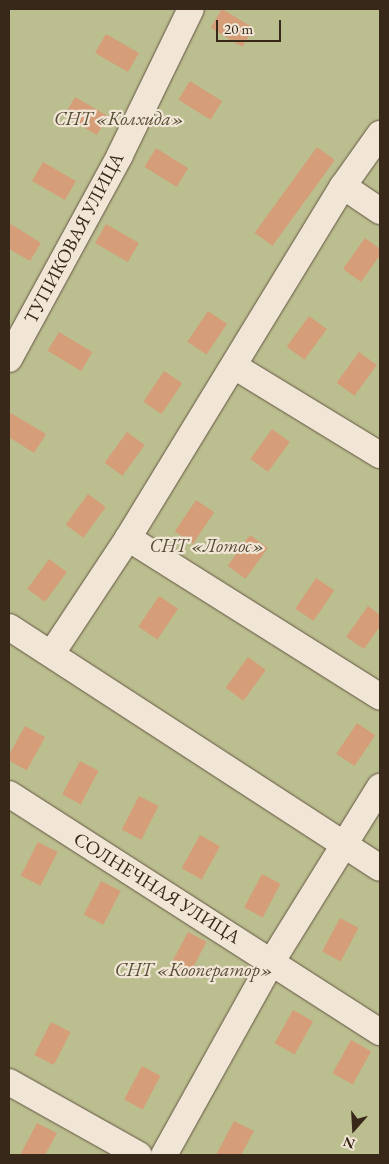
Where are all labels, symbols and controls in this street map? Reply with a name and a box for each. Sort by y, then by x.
scale bar [219,10,284,42]
text: 20 m [224,19,253,38]
park label: СНТ «Колхида» [54,108,184,130]
street label: ТУПИКОВАЯ УЛИЦА [19,149,129,327]
park label: СНТ «Лотос» [149,535,265,557]
street label: СОЛНЕЧНАЯ УЛИЦА [69,827,245,949]
park label: СНТ «Кооператор» [115,959,273,981]
north arrow [329,1104,379,1154]
text: N [341,1133,357,1154]

